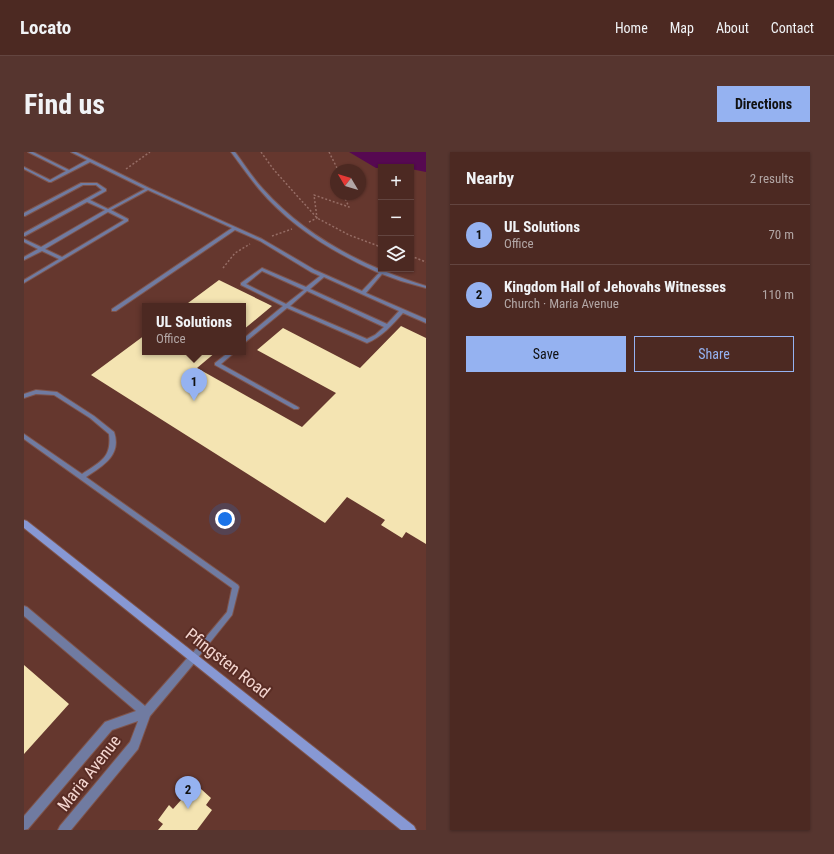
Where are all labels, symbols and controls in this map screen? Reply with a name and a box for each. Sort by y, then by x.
text: Locato [20,16,71,39]
text: Home [615,20,648,36]
text: Map [670,20,694,36]
text: About [716,20,749,36]
text: Contact [771,20,814,36]
button: Directions [717,86,810,122]
text: Find us [24,88,105,121]
north arrow [330,164,366,200]
map controls [378,164,414,272]
button: + [378,164,414,200]
text: Nearby [466,168,514,188]
text: 2 results [750,171,794,186]
button: − [378,200,414,236]
text: UL Solutions [504,218,580,236]
text: 1 [476,227,482,242]
text: 70 m [768,227,794,242]
button: layers [378,236,414,272]
text: Office [504,236,534,251]
text: Kingdom Hall of Jehovahs Witnesses [504,278,726,296]
text: 2 [476,287,482,302]
text: 110 m [762,287,794,302]
text: Church · Maria Avenue [504,296,619,311]
popup [142,303,246,355]
text: UL Solutions [156,313,232,331]
text: Office [156,331,186,346]
button: Save [466,336,626,372]
button: Share [634,336,794,372]
pin: 1 [181,368,207,401]
your location [215,509,235,529]
street label: Pfingsten Road [182,624,274,702]
street label: Maria Avenue [53,731,125,815]
pin: 2 [175,776,201,809]

